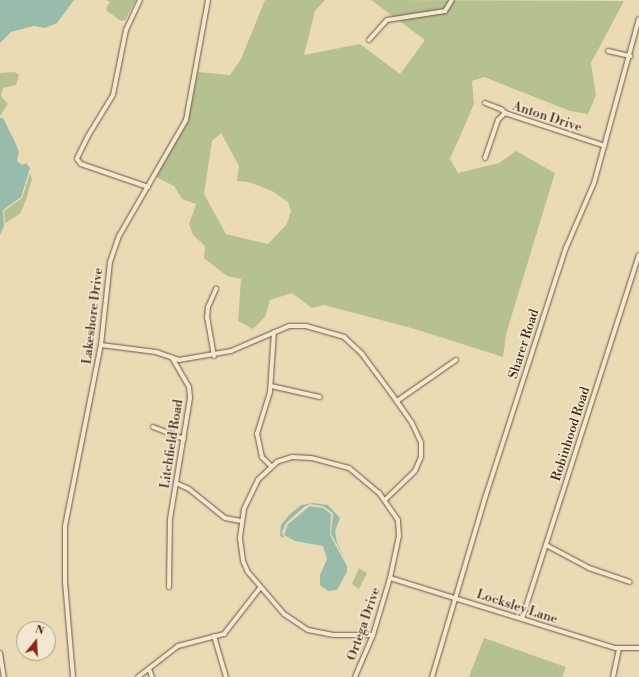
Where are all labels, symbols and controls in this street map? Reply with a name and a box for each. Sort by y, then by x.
street label: Anton Drive [510,98,584,136]
street label: Lakeshore Drive [79,267,107,365]
street label: Sharer Road [505,307,543,381]
street label: Robinhood Road [548,385,594,483]
street label: Litchfield Road [157,398,187,490]
street label: Ortega Drive [344,585,384,663]
street label: Locksley Lane [474,587,560,627]
north arrow [16,621,56,661]
text: N [33,623,46,639]

